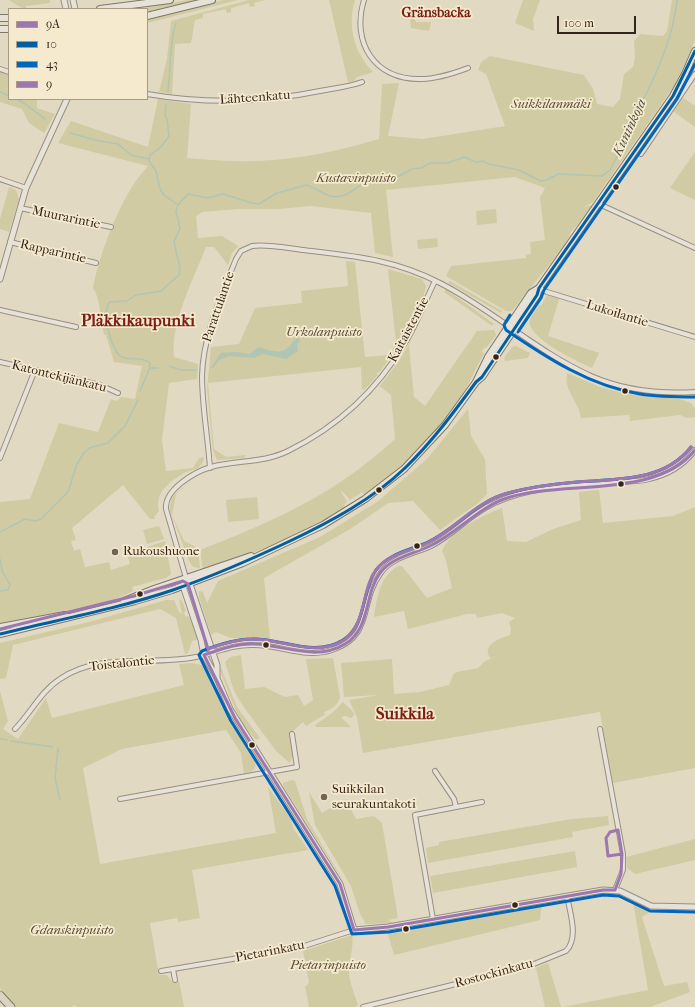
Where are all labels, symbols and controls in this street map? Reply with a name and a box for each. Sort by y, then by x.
district label: Gränsbacka [401,6,471,22]
legend [8,8,148,100]
scale bar [559,8,638,34]
text: 100 m [564,16,594,30]
text: 9A [46,17,60,31]
text: 10 [46,37,57,51]
text: 43 [46,57,58,71]
text: 9 [46,77,52,91]
street label: Lähteenkatu [219,88,291,108]
park label: Suikkilanmäki [511,97,591,113]
water label: Kuninkoja [609,97,651,159]
park label: Kustavinpuisto [316,171,396,187]
unlabelled marker [611,182,621,192]
street label: Muurarintie [30,203,102,233]
street label: Rapparintie [18,237,88,267]
street label: Parattulantie [200,270,238,344]
street label: Kaitaistentie [385,295,433,365]
street label: Lukoilantie [584,297,650,331]
district label: Pläkkikaupunki [81,312,195,332]
park label: Urkolanpuisto [286,325,362,341]
unlabelled marker [491,352,501,362]
street label: Katontekijänkatu [10,358,108,396]
unlabelled marker [620,386,630,396]
unlabelled marker [616,479,626,489]
unlabelled marker [374,485,384,495]
unlabelled marker [412,541,422,551]
place label: Rukoushuone [123,544,199,560]
marker: Rukoushuone [110,547,120,557]
unlabelled marker [135,589,145,599]
unlabelled marker [261,640,271,650]
street label: Toistalontie [89,653,155,675]
district label: Suikkila [376,705,434,725]
unlabelled marker [247,740,257,750]
place label: Suikkilan seurakuntakoti [332,782,416,813]
marker: Suikkilan seurakuntakoti [319,792,329,802]
unlabelled marker [510,900,520,910]
park label: Gdanskinpuisto [30,923,114,939]
unlabelled marker [401,924,411,934]
street label: Pietarinkatu [234,938,306,966]
street label: Rostockinkatu [453,956,535,992]
park label: Pietarinpuisto [290,958,366,974]

